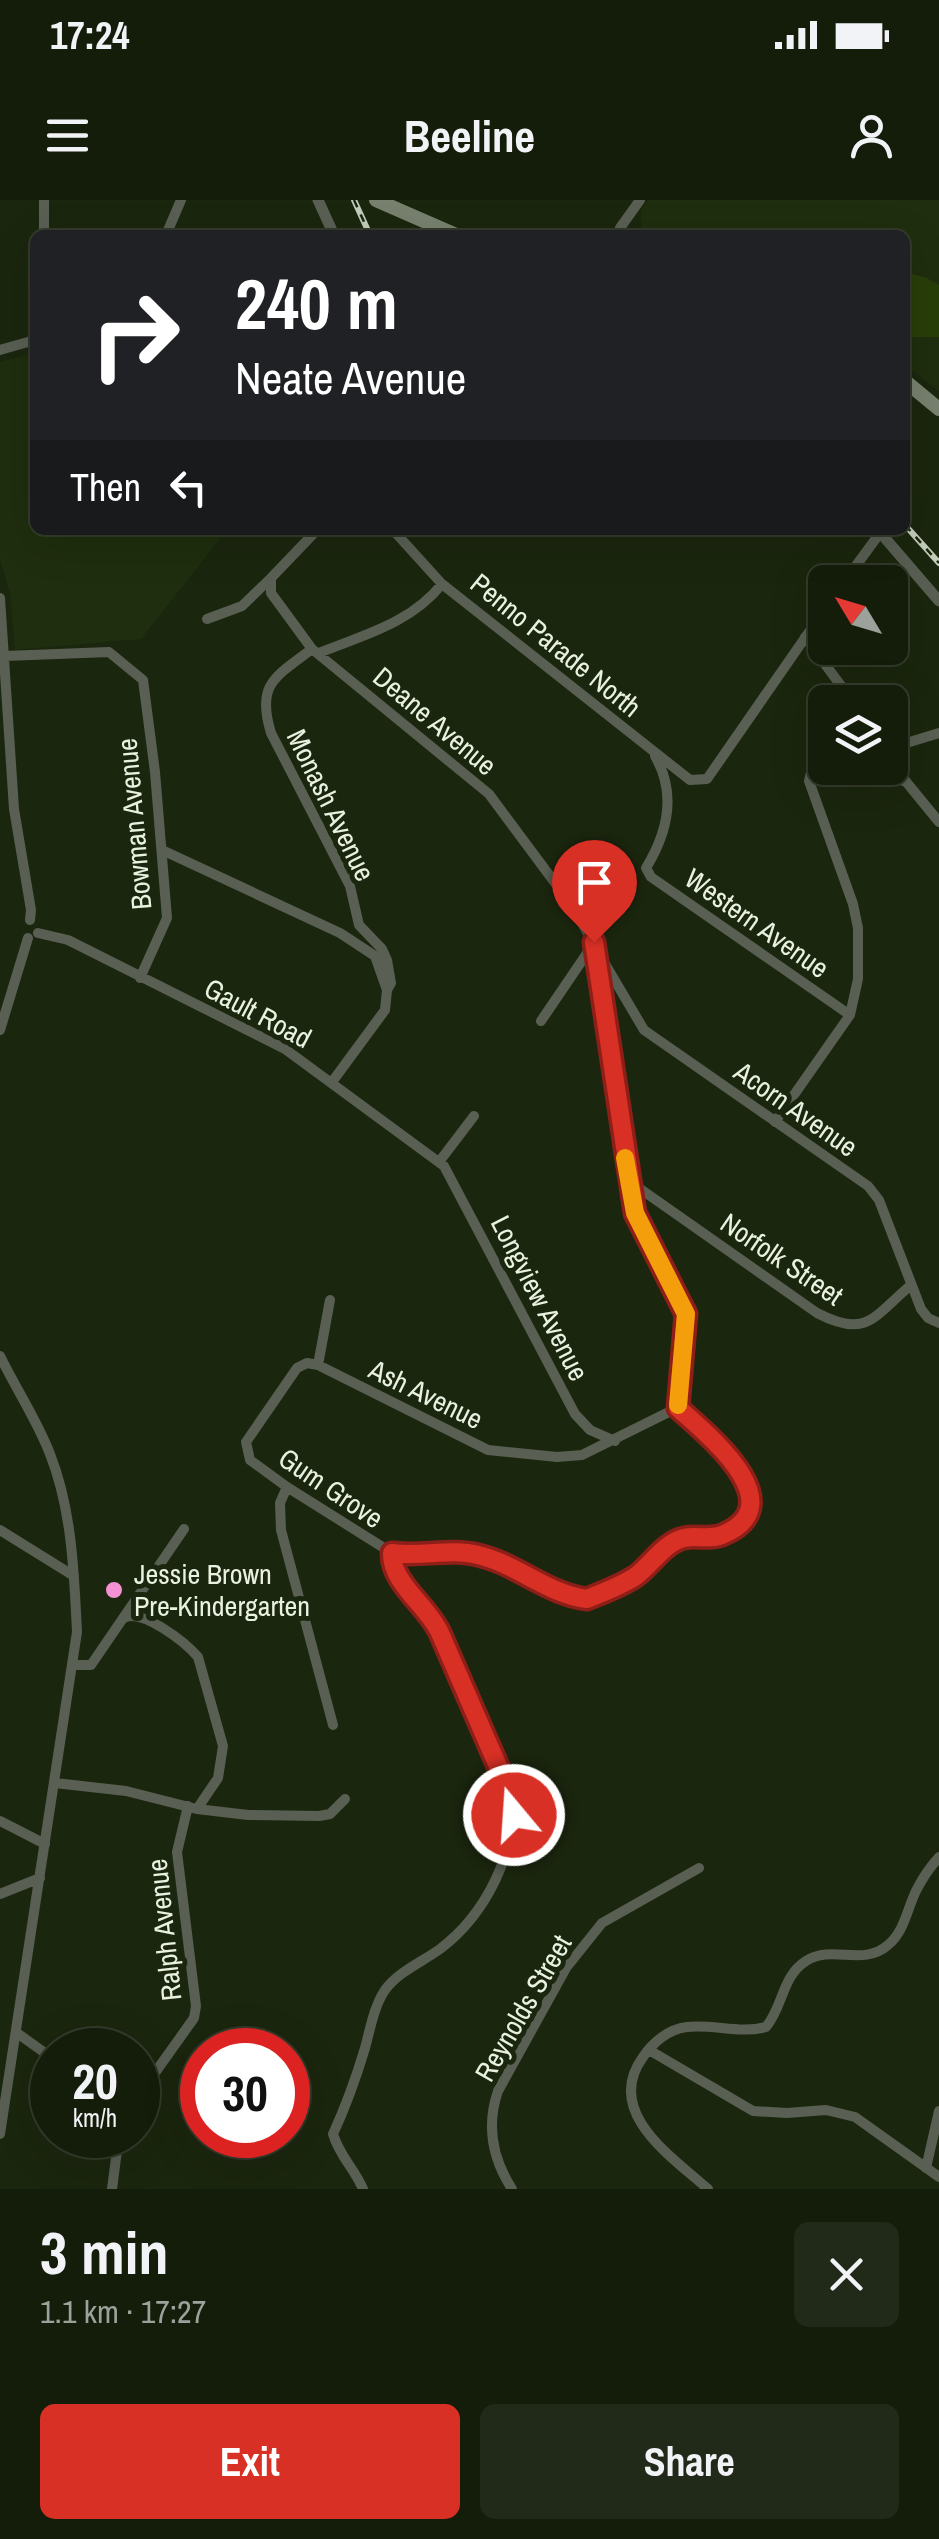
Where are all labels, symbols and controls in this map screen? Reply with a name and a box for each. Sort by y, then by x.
text: 17:24 [50,10,130,61]
text: Beeline [404,105,535,166]
icon: menu [40,108,95,163]
icon: person [844,108,899,163]
text: 240 m [235,257,398,351]
icon: right [70,270,200,400]
text: Neate Avenue [235,347,466,408]
icon: left [161,460,216,515]
text: Then [70,462,141,513]
street label: Penno Parade North [463,564,649,726]
north arrow [808,565,908,665]
map controls [808,565,908,785]
street label: Deane Avenue [365,658,505,784]
button: layers [808,685,908,785]
street label: Monash Avenue [278,723,384,887]
street label: Bowman Avenue [108,737,160,911]
pin [552,840,637,943]
icon: arrive [567,855,622,910]
street label: Western Avenue [677,859,837,987]
street label: Gault Road [198,969,318,1057]
street label: Acorn Avenue [726,1052,865,1165]
street label: Norfolk Street [713,1204,851,1314]
street label: Longview Avenue [482,1209,598,1387]
street label: Ash Avenue [362,1350,489,1438]
street label: Gum Grove [271,1439,391,1537]
place label: Jessie Brown Pre-Kindergarten [134,1555,310,1625]
marker: Jessie Brown Pre-Kindergarten [103,1579,125,1601]
position arrow [462,1763,566,1867]
street label: Ralph Avenue [138,1857,190,2003]
street label: Reynolds Street [466,1928,580,2088]
speed limit sign: 30 [180,2028,310,2158]
text: 20 [72,2047,118,2115]
text: km/h [73,2101,117,2135]
text: 3 min [40,2212,169,2293]
button: close [794,2222,899,2327]
text: 1.1 km · 17:27 [40,2290,206,2333]
button: Exit [40,2404,460,2519]
button: Share [480,2404,899,2519]

